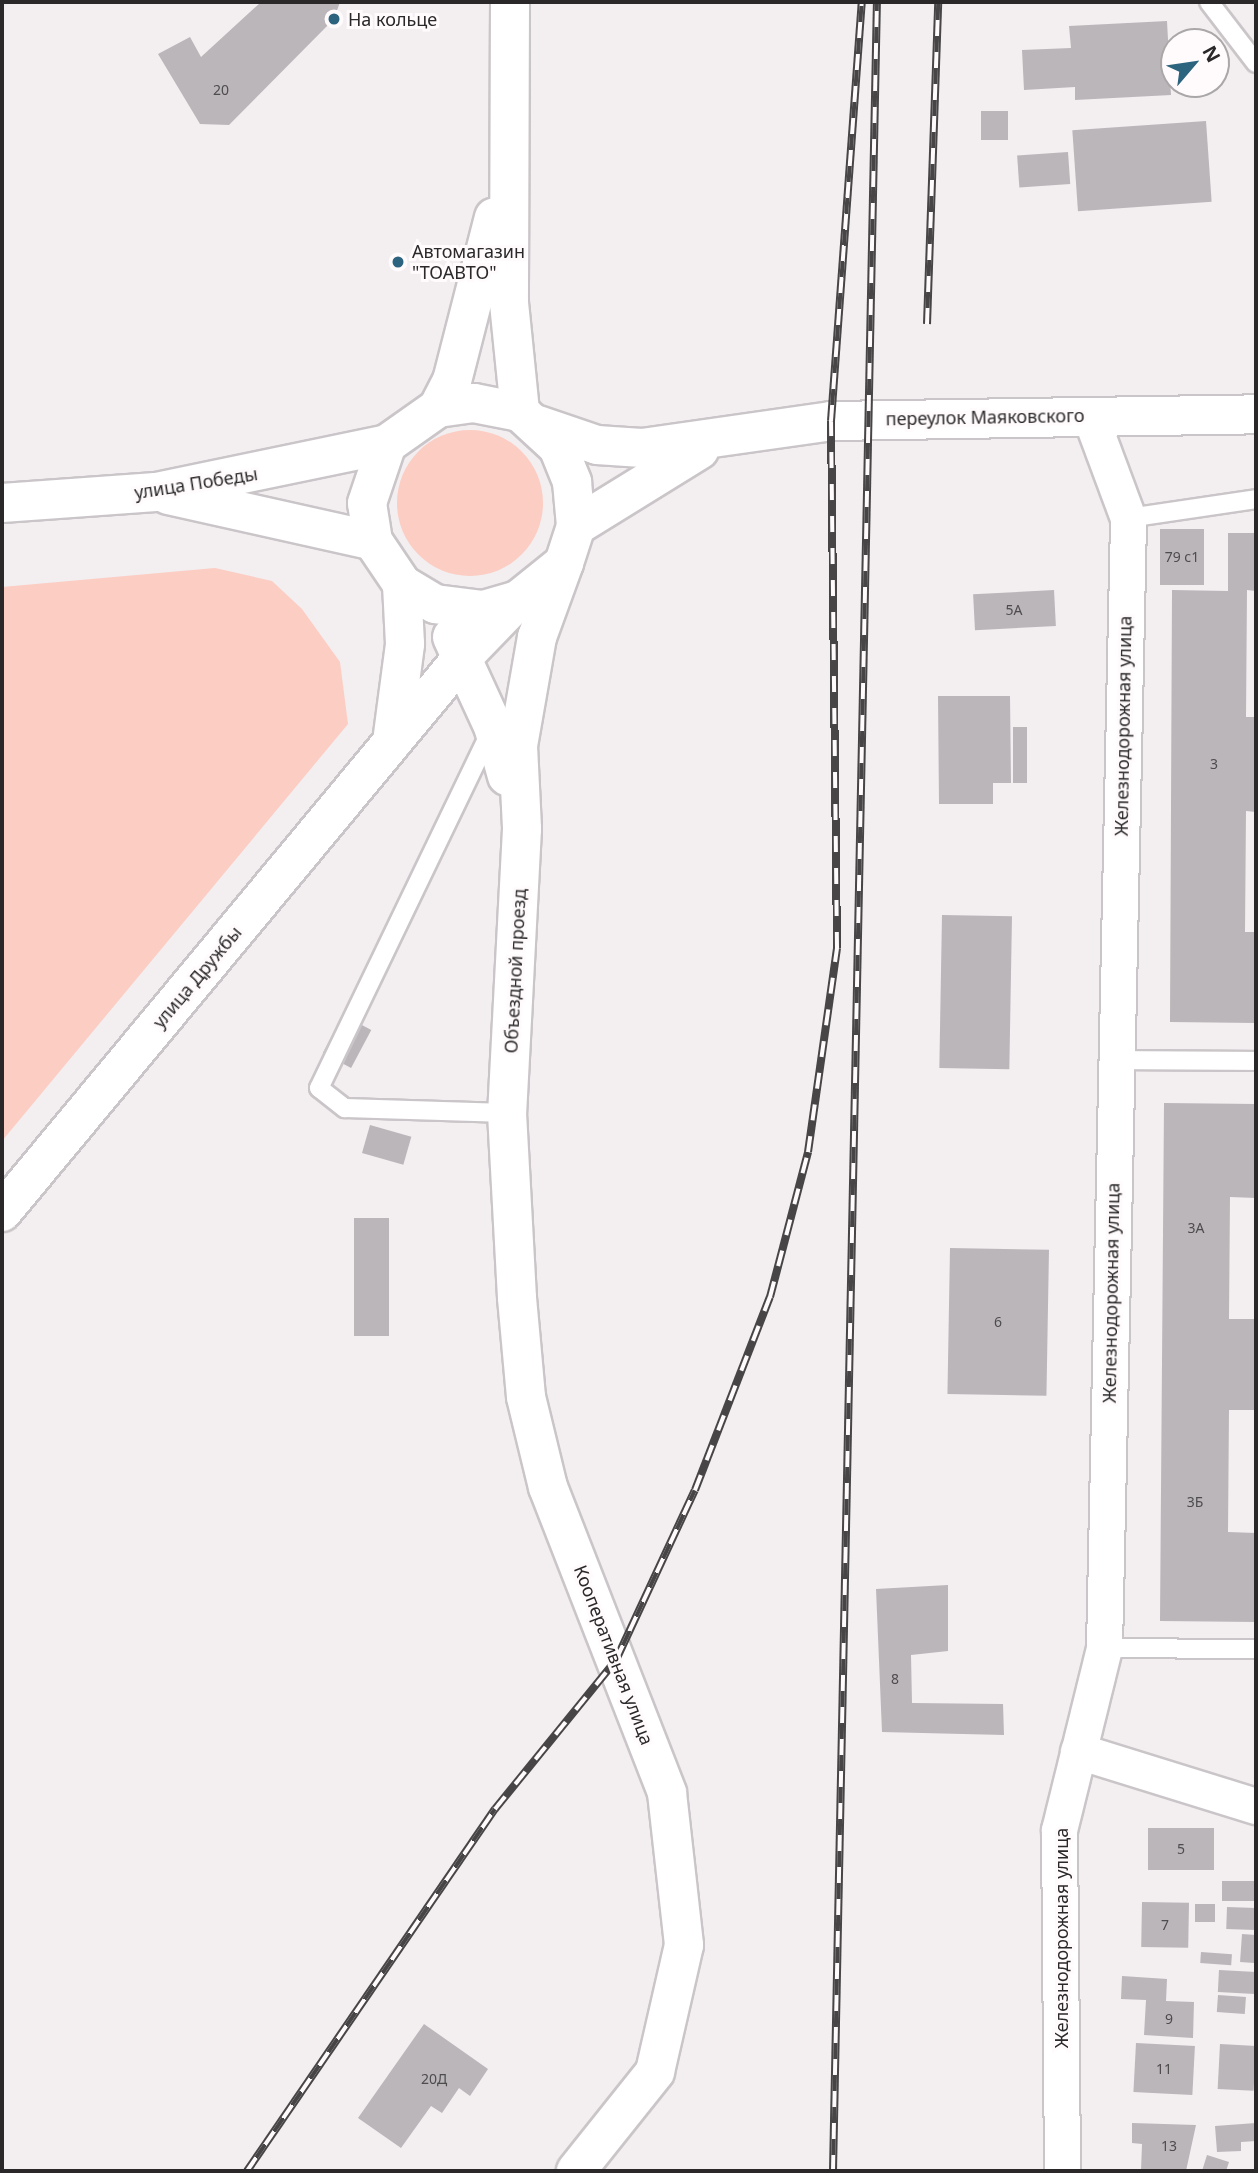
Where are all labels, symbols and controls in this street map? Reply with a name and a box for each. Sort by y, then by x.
place label: На кольце [348,8,437,30]
marker: На кольце [326,11,342,27]
north arrow [1160,28,1230,98]
text: N [1196,41,1227,67]
house number: 20 [213,82,229,98]
place label: Автомагазин "ТОАВТО" [412,241,525,284]
marker: Автомагазин "ТОАВТО" [390,254,406,270]
street label: переулок Маяковского [885,404,1085,430]
street label: улица Победы [133,463,259,503]
house number: 79 с1 [1165,549,1199,565]
house number: 5А [1006,602,1022,618]
street label: Железнодорожная улица [1110,616,1136,836]
house number: 3 [1210,756,1218,772]
street label: Объездной проезд [500,888,530,1054]
street label: улица Дружбы [148,922,246,1032]
street label: Железнодорожная улица [1098,1183,1124,1403]
house number: 3А [1188,1220,1204,1236]
house number: 6 [994,1314,1002,1330]
house number: 3Б [1187,1494,1203,1510]
street label: Кооперативная улица [570,1562,658,1748]
house number: 8 [891,1671,899,1687]
street label: Железнодорожная улица [1050,1828,1072,2048]
house number: 5 [1177,1841,1185,1857]
house number: 7 [1161,1917,1169,1933]
house number: 9 [1165,2011,1173,2027]
house number: 11 [1156,2061,1172,2077]
house number: 20Д [421,2071,447,2087]
house number: 13 [1161,2138,1177,2154]

